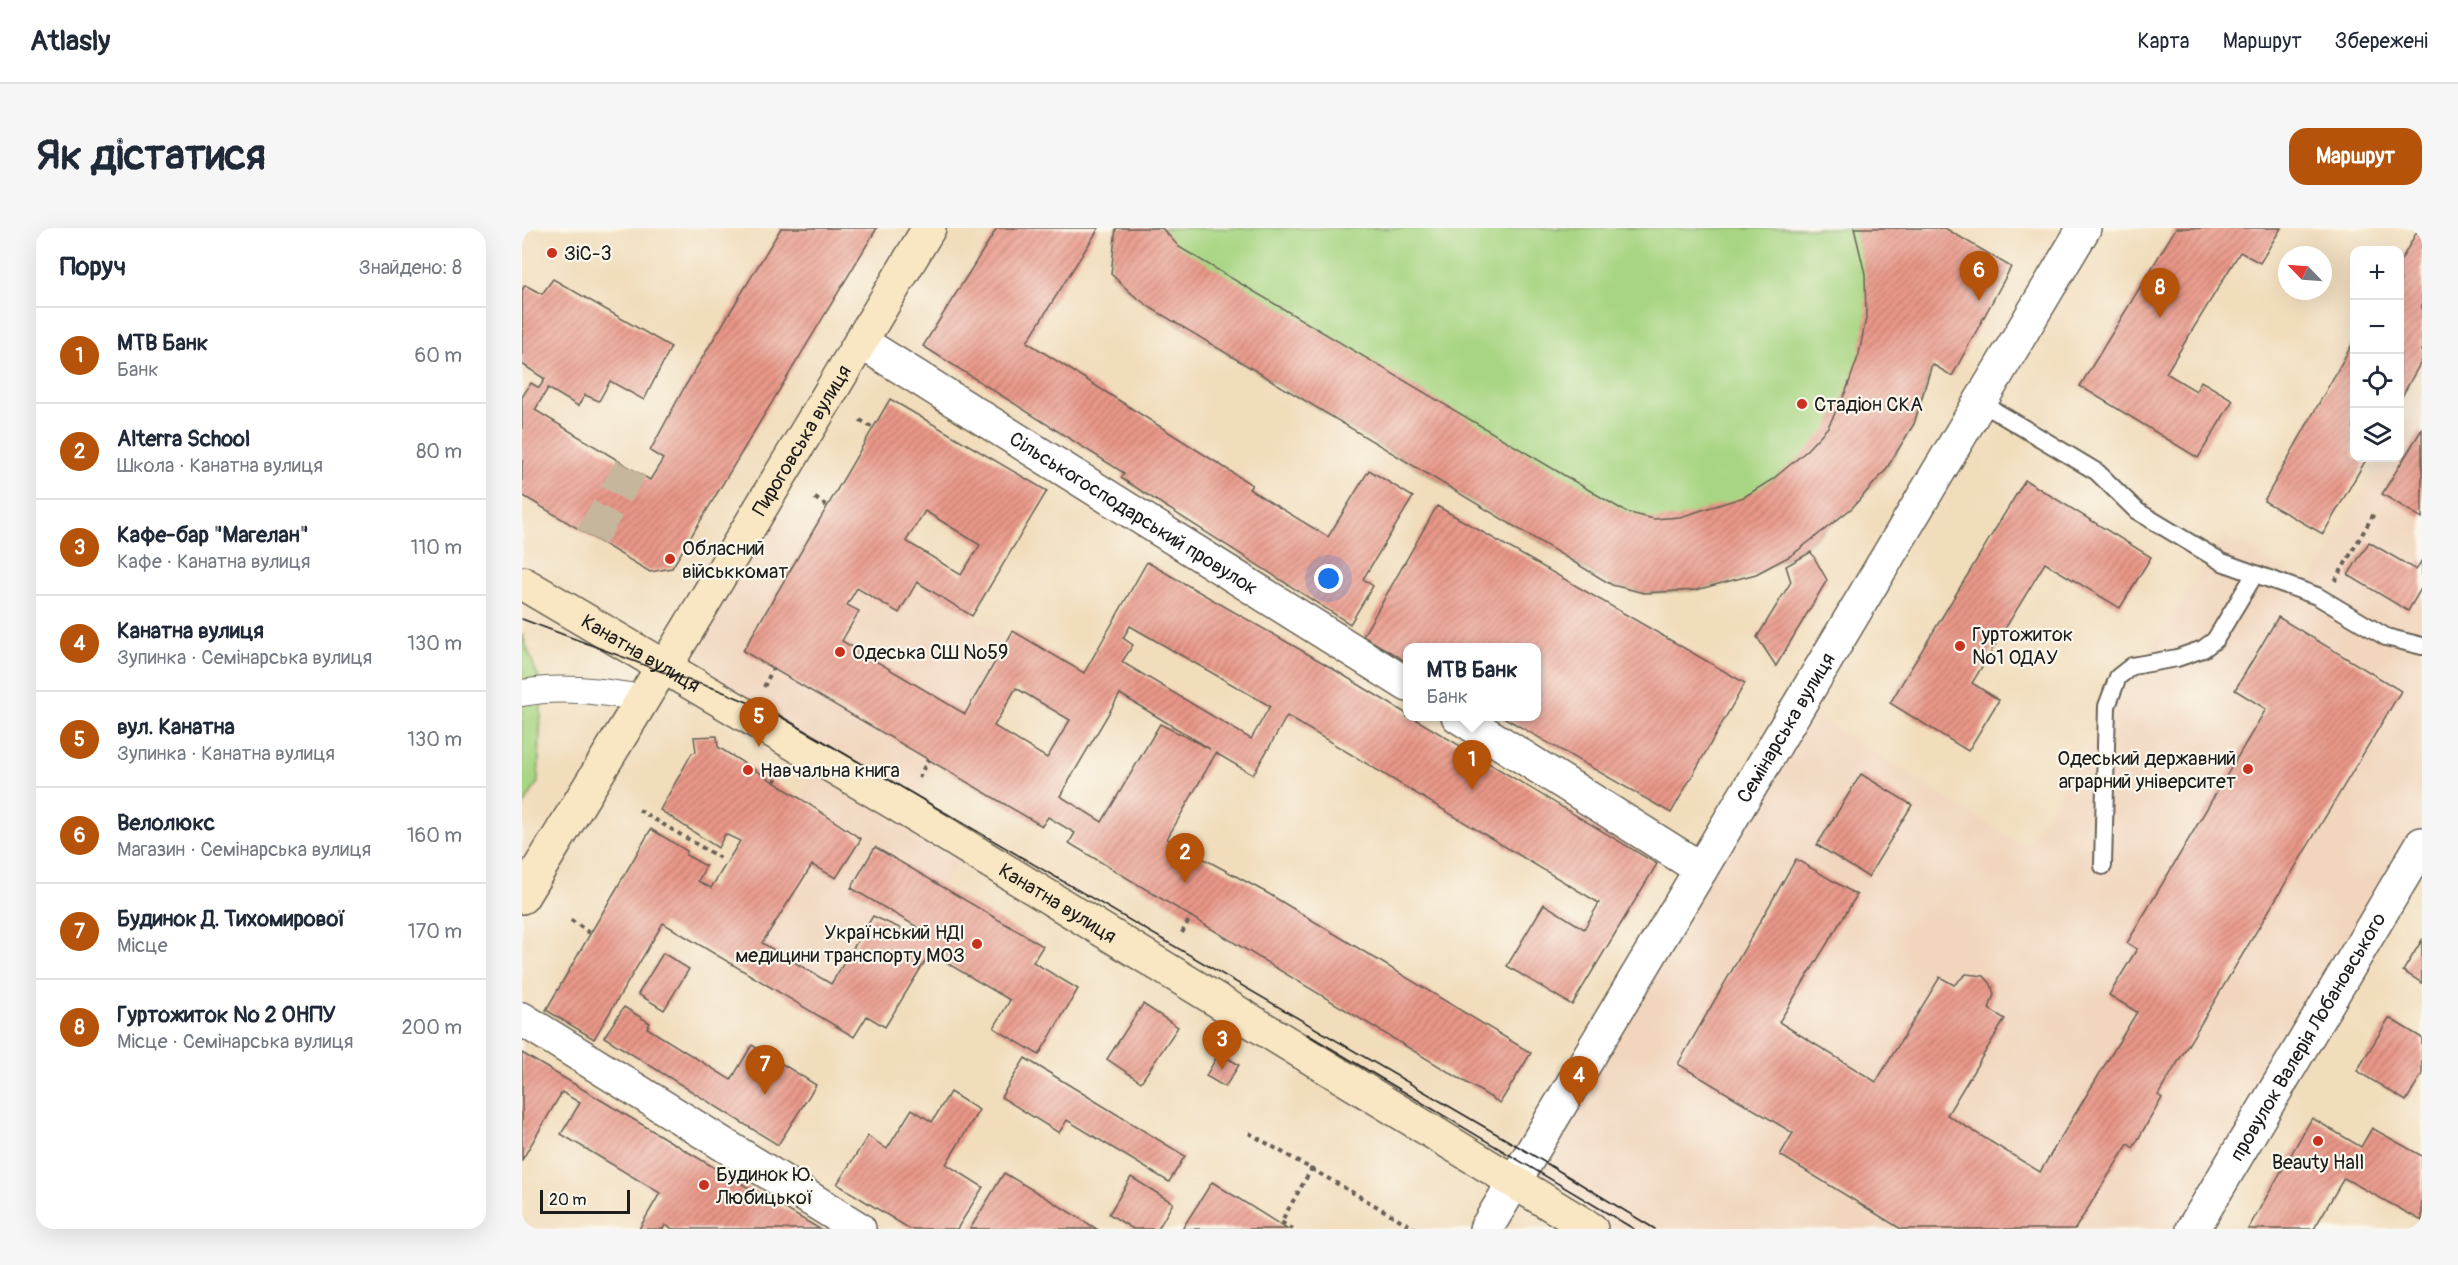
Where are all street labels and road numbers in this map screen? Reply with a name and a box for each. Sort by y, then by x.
street label: Пироговська вулиця [747,360,856,520]
street label: Сільськогосподарський провулок [1005,426,1263,600]
street label: Канатна вулиця [577,608,705,698]
street label: Семінарська вулиця [1731,648,1840,807]
street label: Канатна вулиця [994,857,1121,948]
street label: провулок Валерія Лобановського [2224,908,2391,1165]

